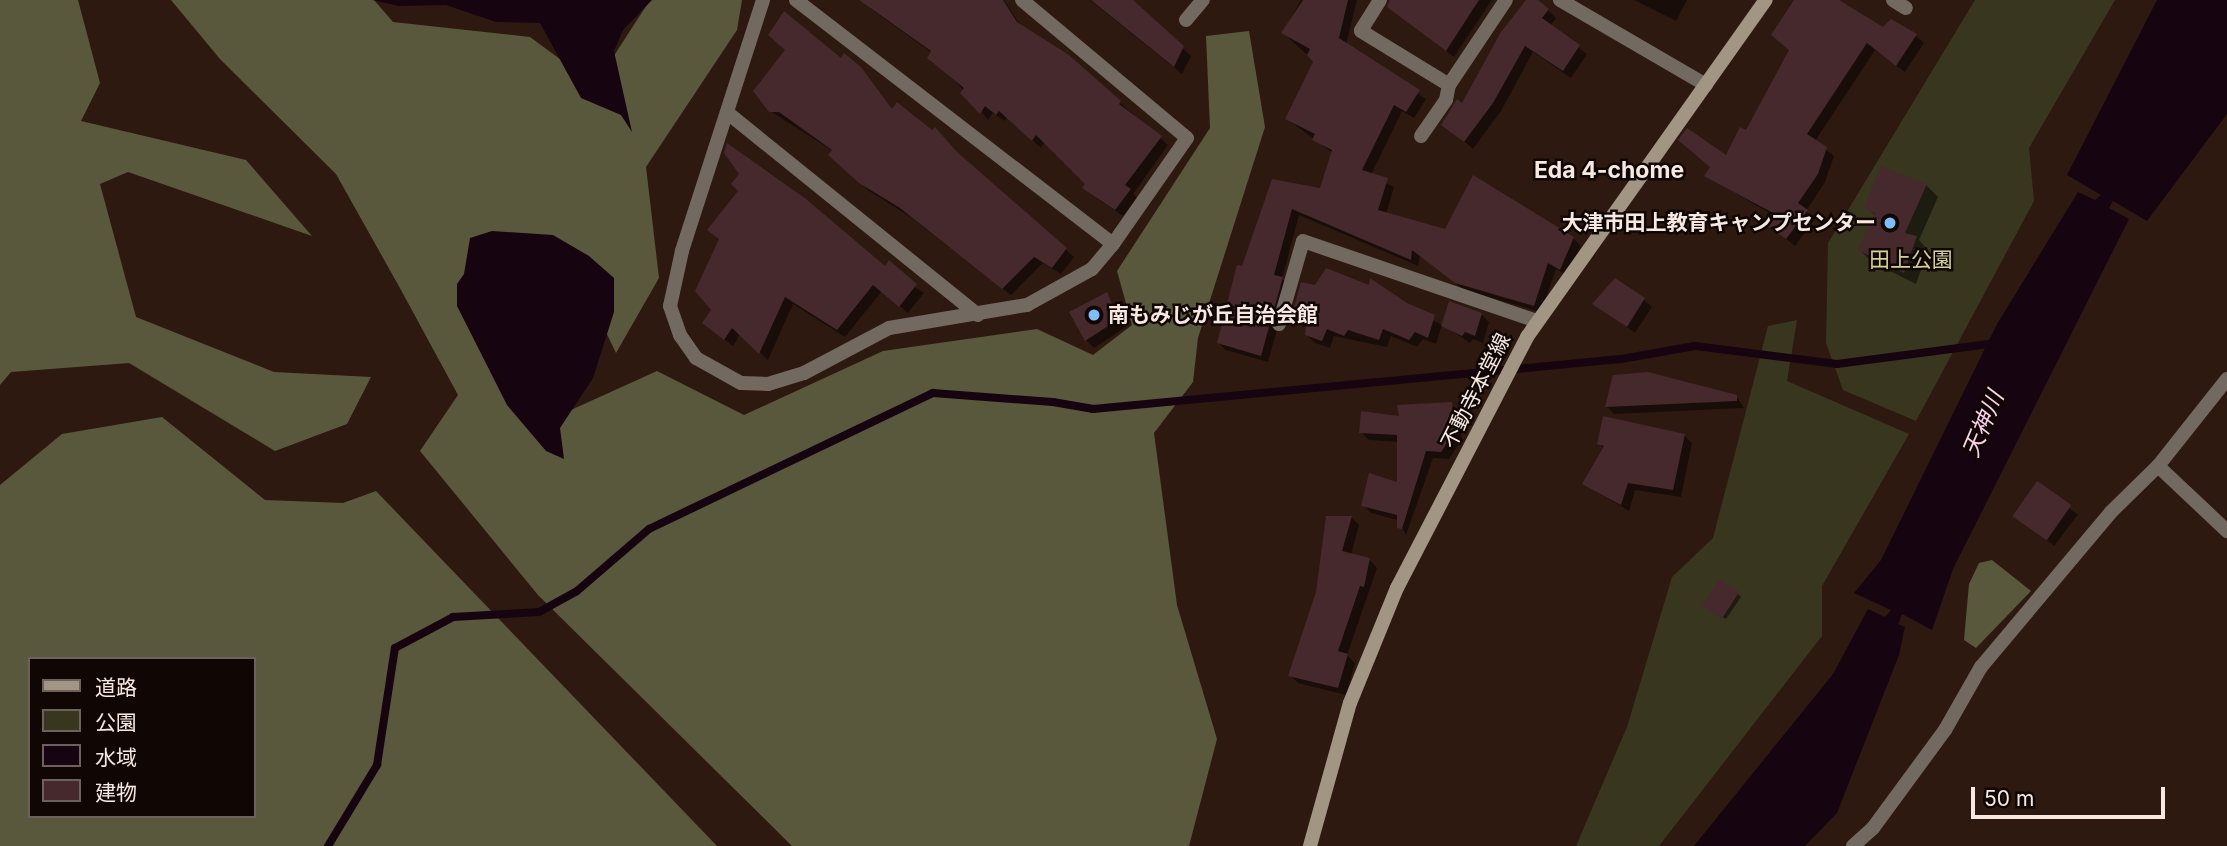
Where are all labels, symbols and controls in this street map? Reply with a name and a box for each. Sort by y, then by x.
district label: Eda 4-chome [1534,156,1684,184]
place label: 大津市田上教育キャンプセンター [1561,210,1876,236]
marker: 大津市田上教育キャンプセンター [1882,215,1898,231]
park label: 田上公園 [1869,247,1953,273]
place label: 南もみじが丘自治会館 [1108,302,1318,328]
marker: 南もみじが丘自治会館 [1086,307,1102,323]
street label: 不動寺本堂線 [1436,329,1516,453]
water label: 天神川 [1957,387,2009,461]
legend [28,657,256,818]
text: 道路 [95,675,137,700]
text: 公園 [95,710,137,735]
text: 水域 [95,745,137,770]
scale bar [1975,772,2169,816]
text: 建物 [95,780,137,805]
text: 50 m [1984,786,2034,811]

